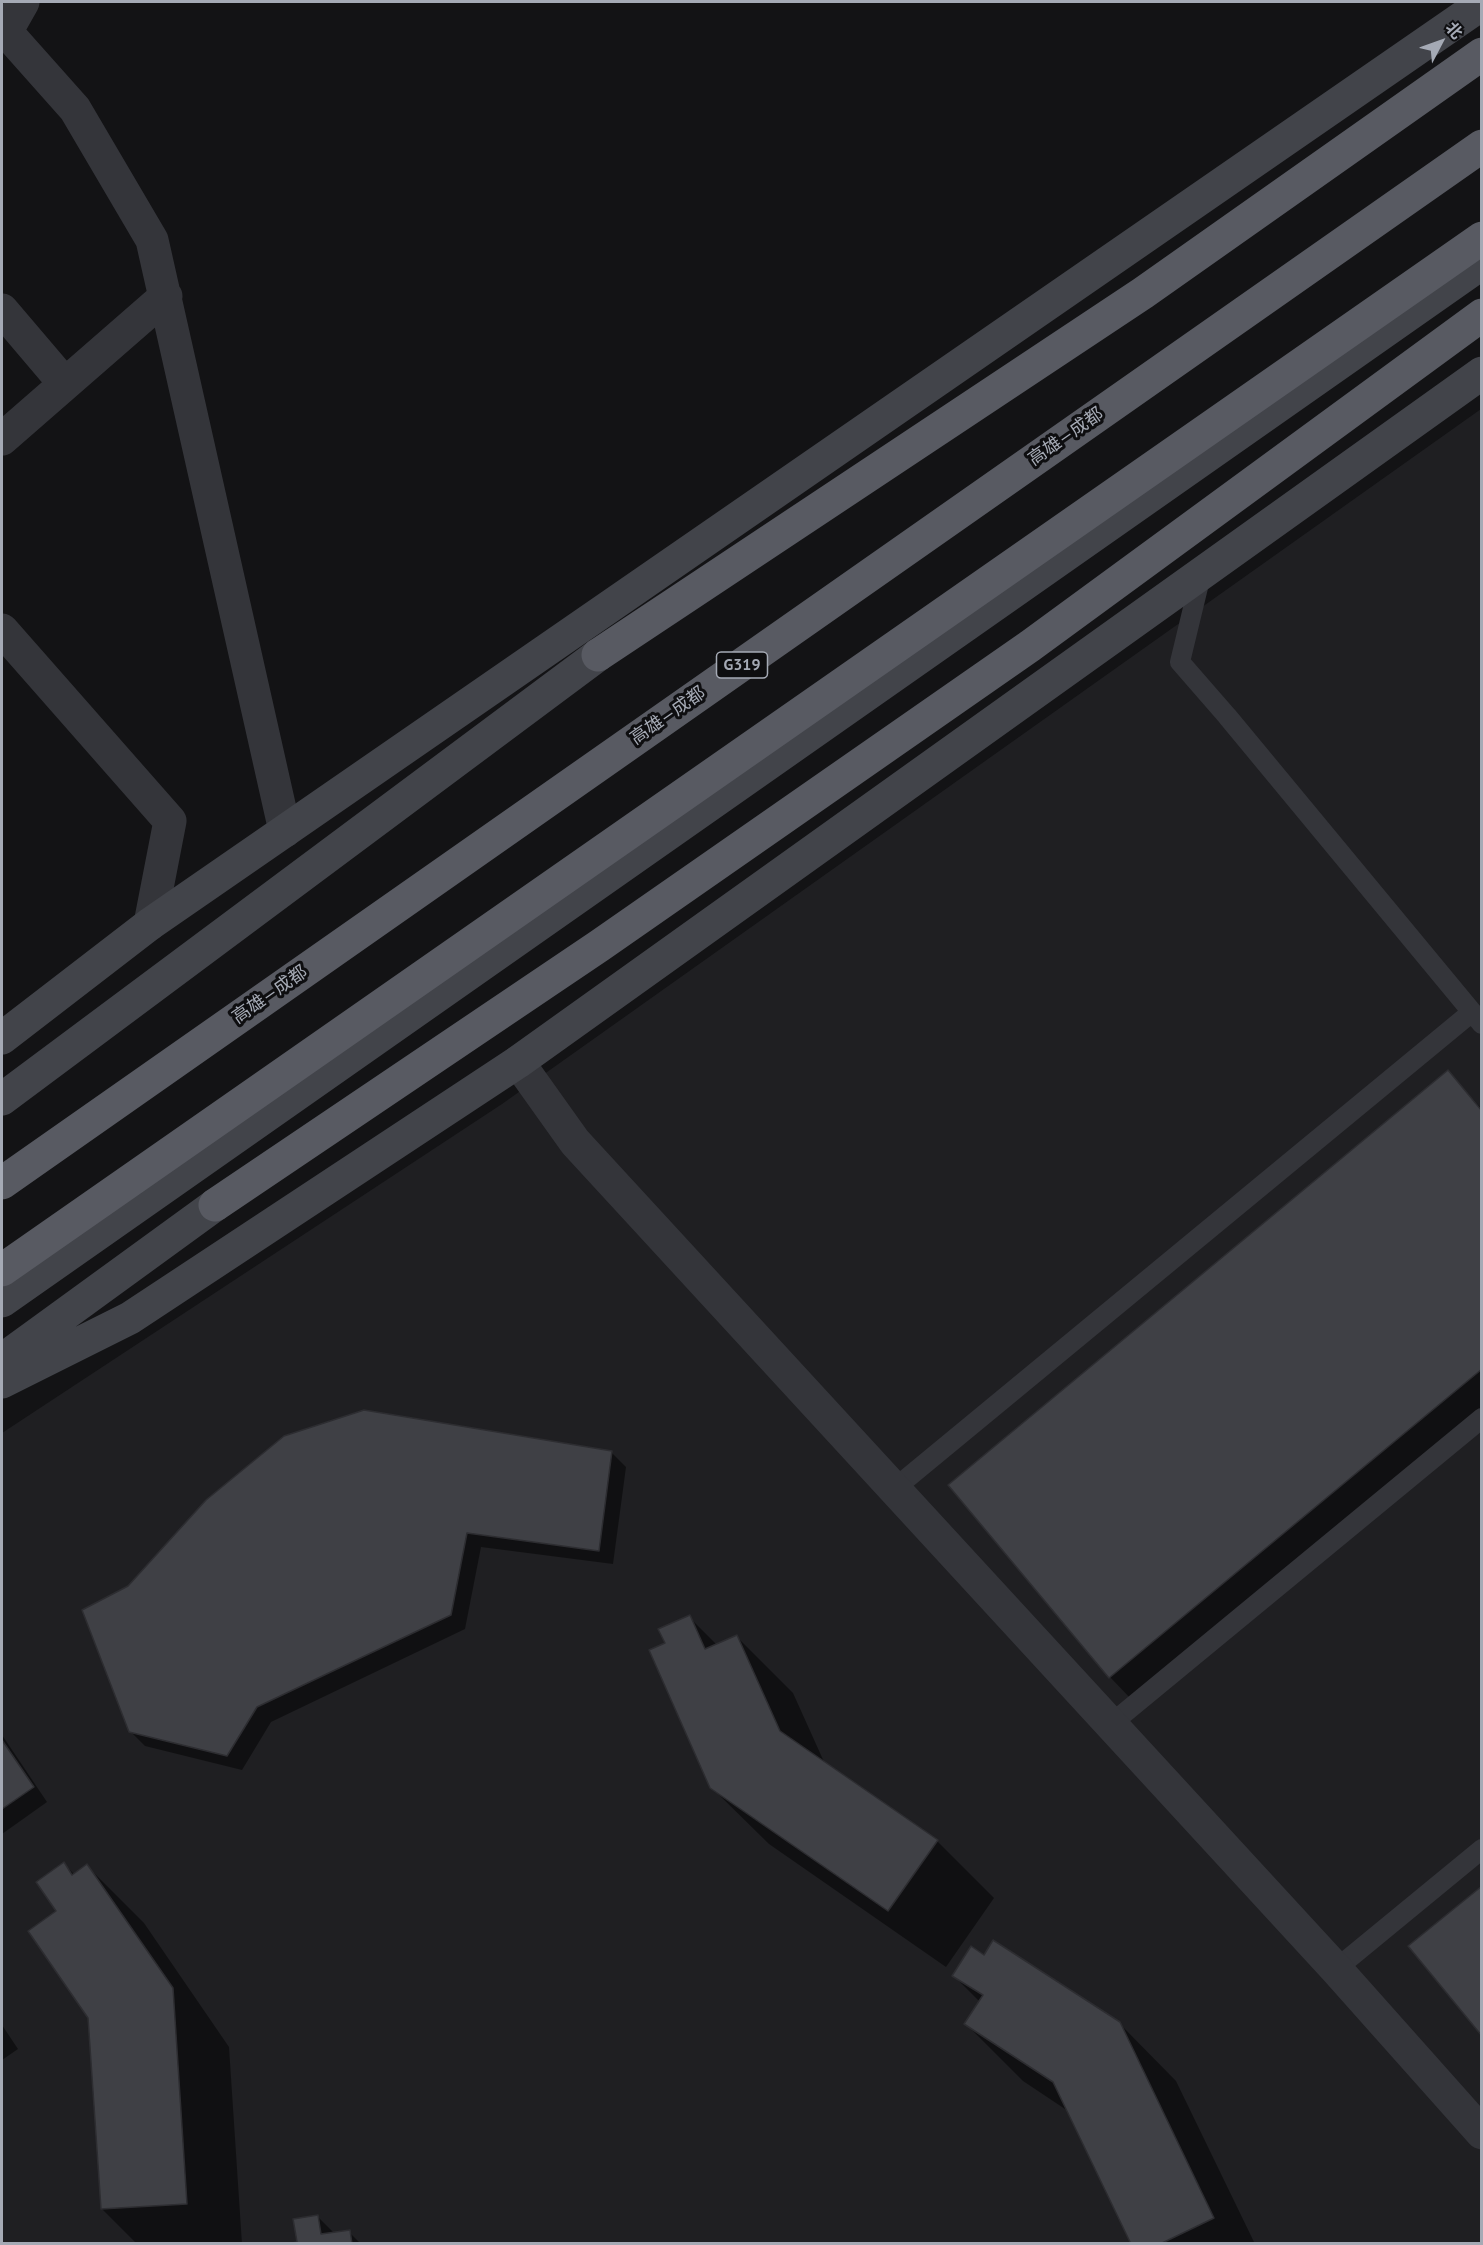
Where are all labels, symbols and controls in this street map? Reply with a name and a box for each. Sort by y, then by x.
north arrow [1411,12,1471,72]
text: 北 [1442,18,1467,43]
street label: 高雄—成都 [1024,403,1108,471]
road number: G319 [716,652,768,678]
street label: 高雄—成都 [626,682,710,750]
street label: 高雄—成都 [228,961,312,1029]

